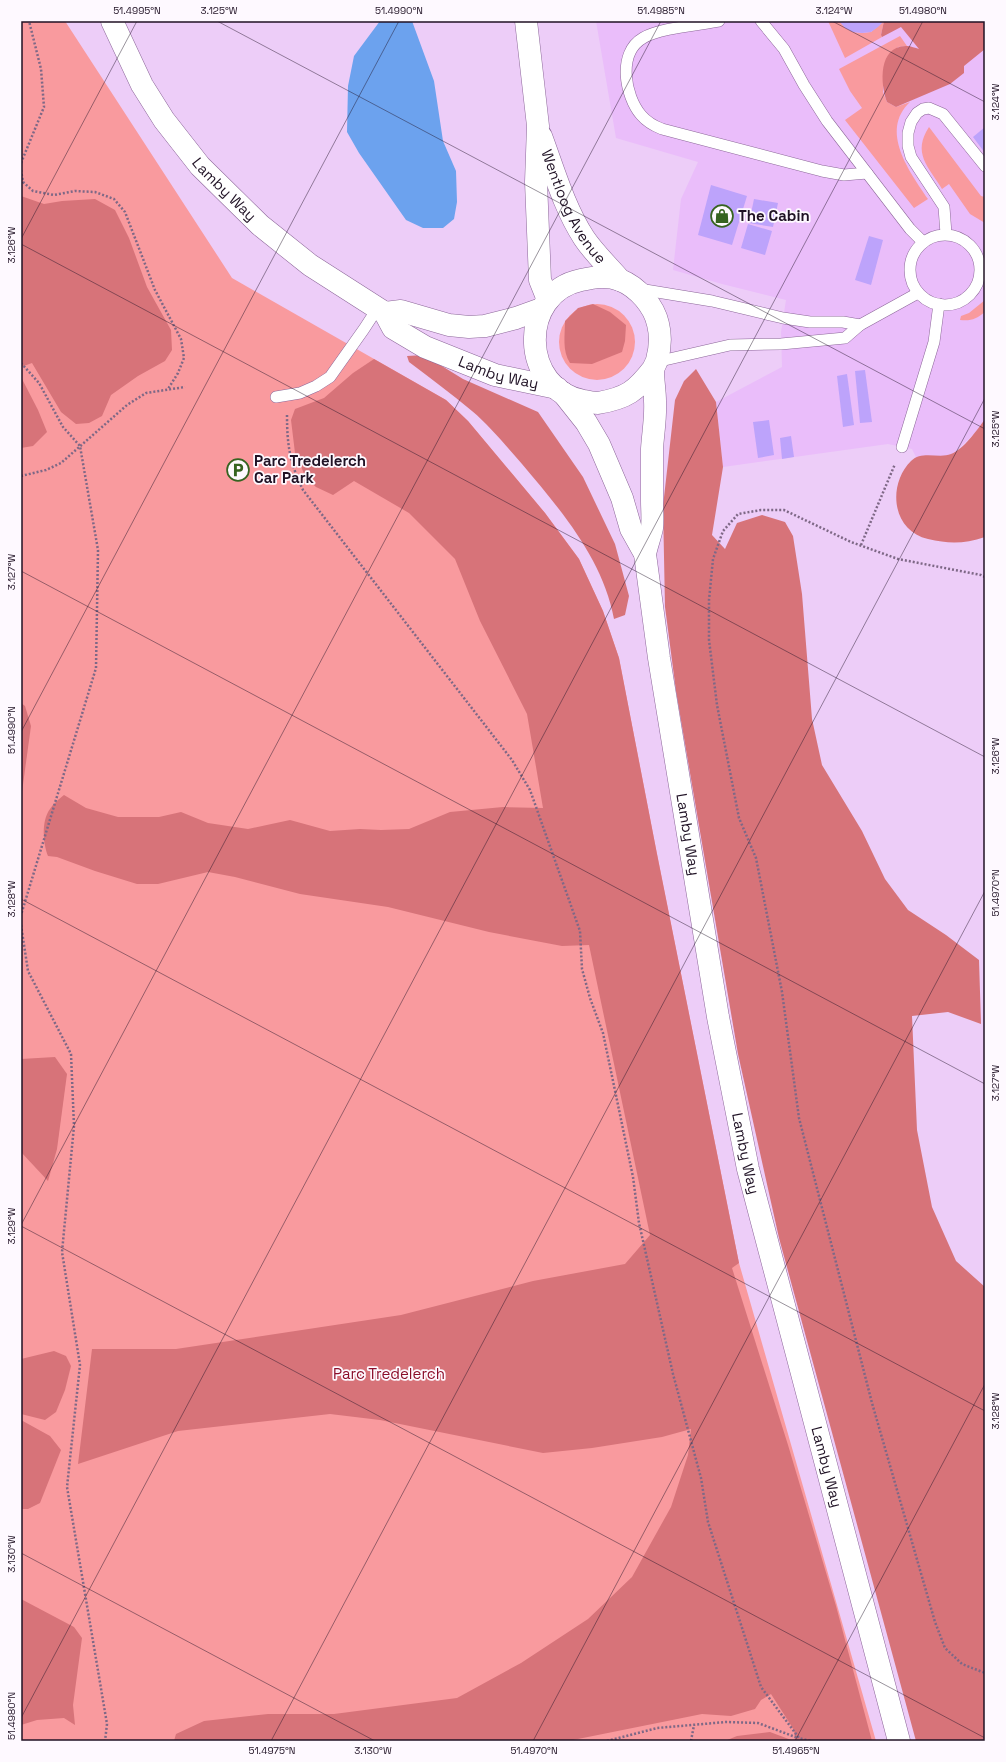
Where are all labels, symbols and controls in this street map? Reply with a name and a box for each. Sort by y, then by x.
text: 51.4995°N [113,4,161,17]
text: 3.125°W [201,4,238,17]
text: 51.4990°N [375,4,423,17]
text: 51.4985°N [637,4,685,17]
text: 3.124°W [816,4,853,17]
text: 51.4980°N [899,4,947,17]
text: 3.124°W [989,83,1002,120]
street label: Wentloog Avenue [538,147,611,267]
street label: Lamby Way [188,154,261,225]
shop icon: The Cabin [709,203,735,229]
place label: The Cabin [738,206,810,225]
text: 3.126°W [5,226,18,264]
street label: Lamby Way [456,351,540,393]
text: 3.125°W [989,410,1002,447]
place label: Parc Tredelerch Car Park [254,451,366,487]
parking icon: Parc Tredelerch Car Park [225,457,251,483]
text: 3.127°W [5,554,18,590]
text: 51.4990°N [5,706,18,754]
text: 3.126°W [989,737,1002,775]
street label: Lamby Way [672,792,705,877]
text: 51.4970°N [989,869,1002,917]
text: 3.128°W [5,880,18,918]
text: 3.127°W [989,1065,1002,1101]
street label: Lamby Way [728,1111,764,1196]
text: 3.129°W [5,1207,18,1245]
park label: Parc Tredelerch [333,1364,445,1383]
text: 3.128°W [989,1392,1002,1430]
street label: Lamby Way [807,1424,847,1509]
text: 3.130°W [5,1535,18,1573]
text: 51.4980°N [5,1692,18,1740]
text: 51.4975°N [249,1744,295,1757]
text: 3.130°W [354,1744,392,1757]
text: 51.4970°N [510,1744,558,1757]
text: 51.4965°N [772,1744,820,1757]

